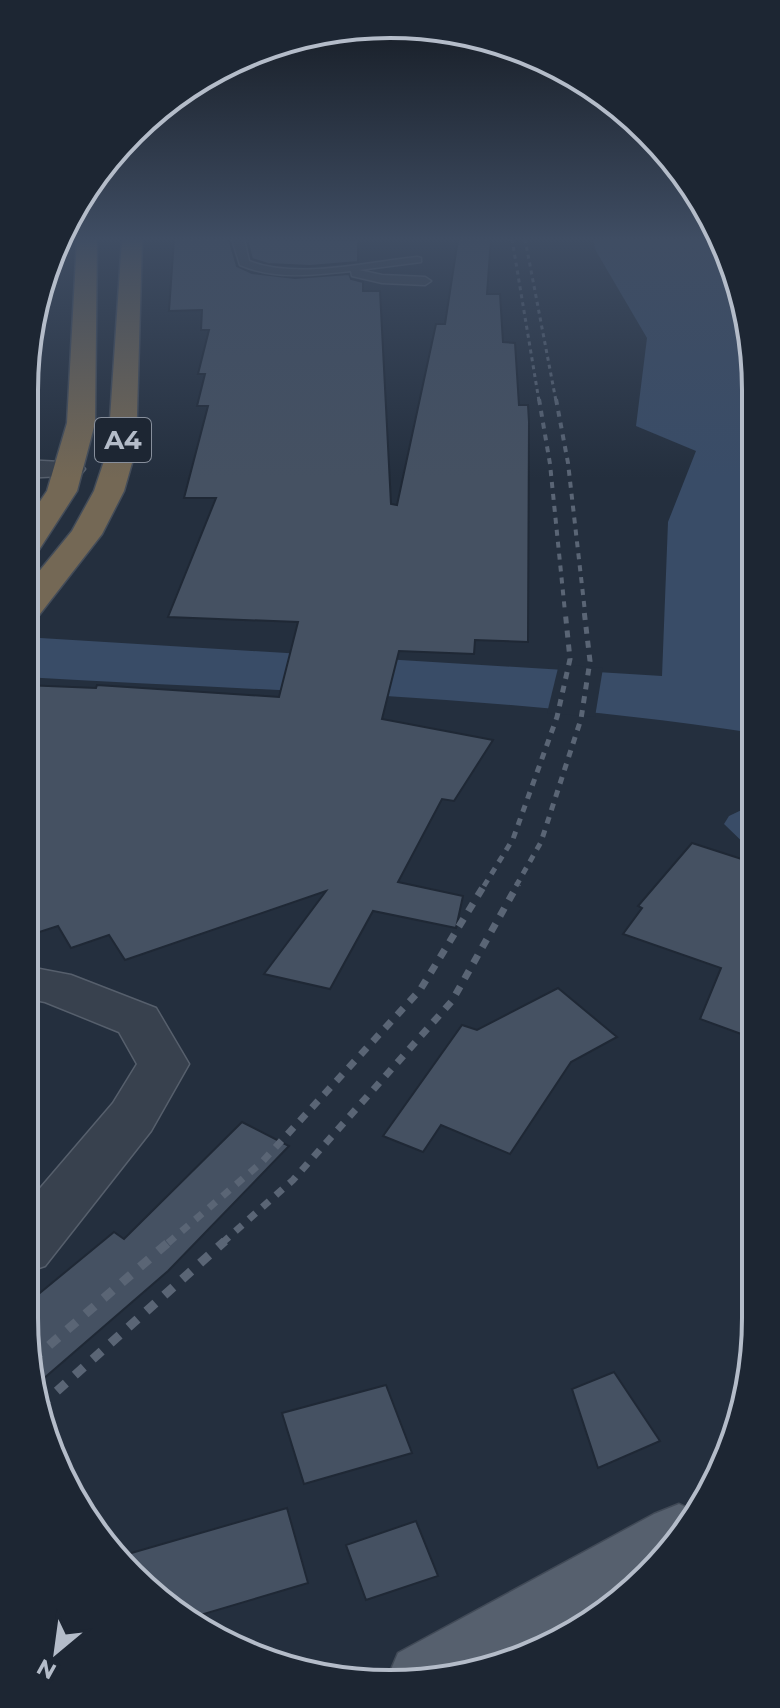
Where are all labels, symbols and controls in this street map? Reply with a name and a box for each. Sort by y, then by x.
road number: A4 [95,418,151,462]
north arrow [16,1612,96,1692]
text: N [32,1653,61,1685]

